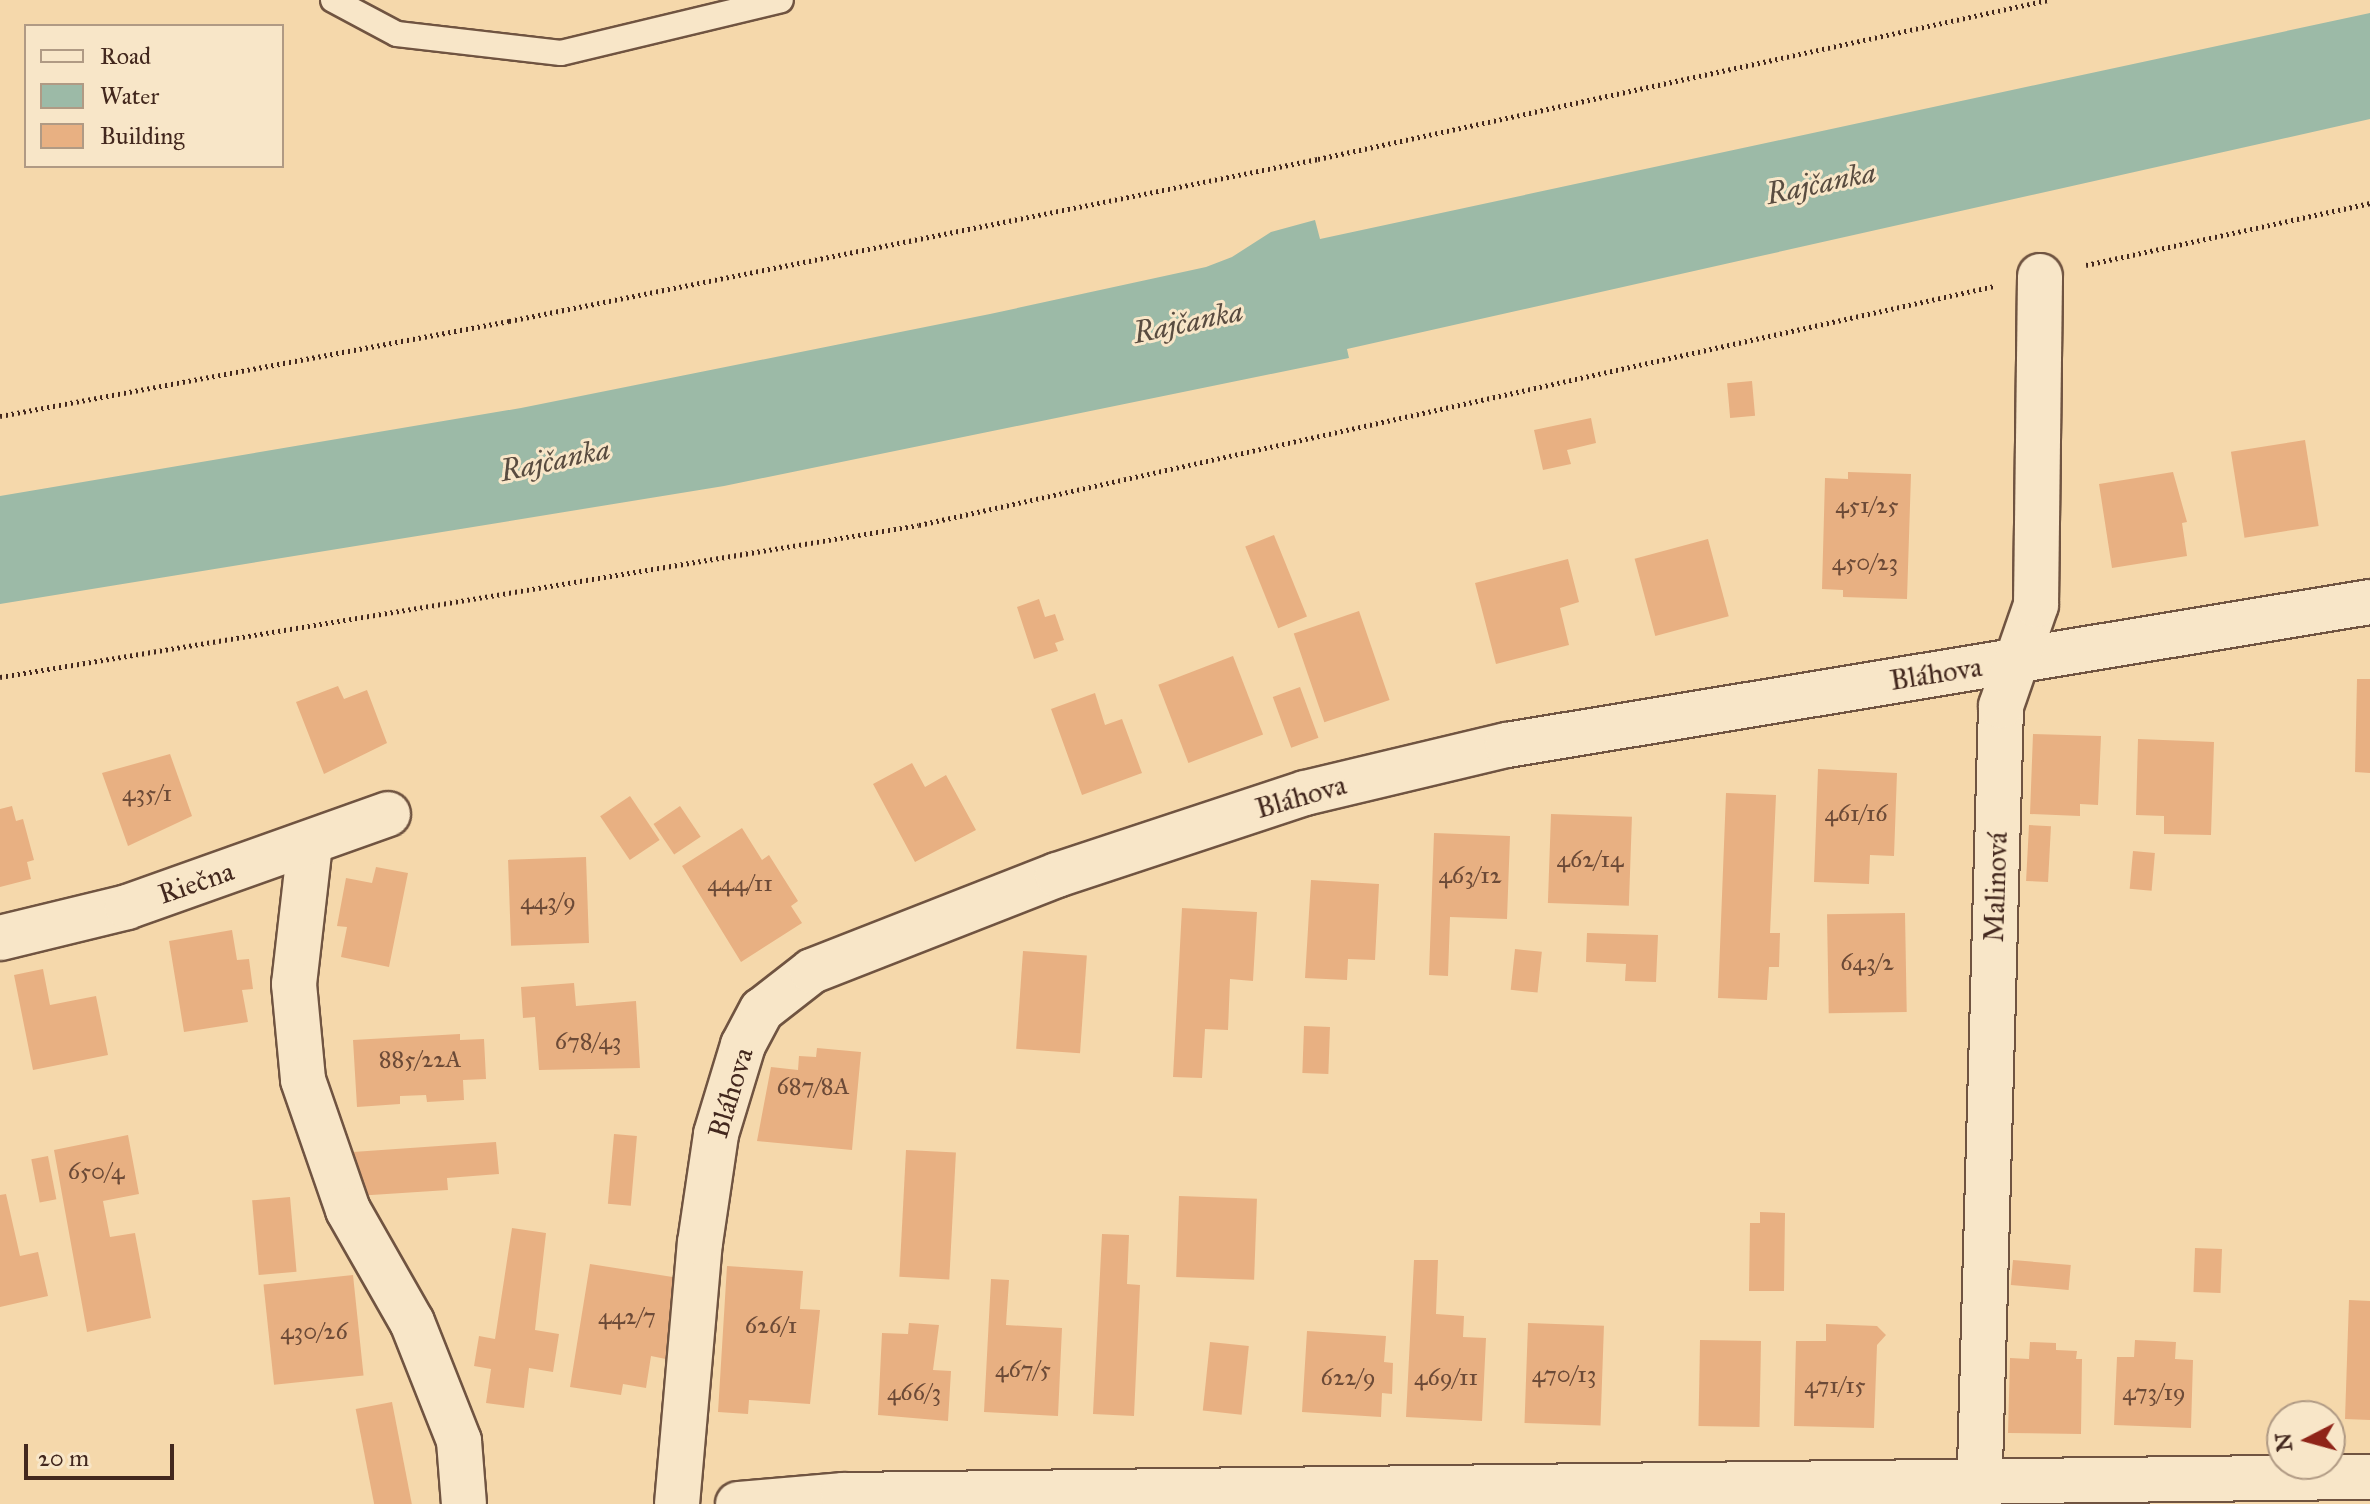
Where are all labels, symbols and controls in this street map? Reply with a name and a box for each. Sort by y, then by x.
legend [24,24,284,168]
text: Road [100,41,151,71]
text: Water [100,81,159,111]
text: Building [100,121,185,151]
water label: Rajčanka [1763,154,1879,212]
water label: Rajčanka [1130,293,1246,351]
water label: Rajčanka [497,431,613,489]
house number: 451/25 [1835,492,1899,520]
house number: 450/23 [1832,549,1898,577]
street label: Bláhova [1888,650,1984,698]
street label: Bláhova [1252,768,1350,826]
house number: 435/1 [122,780,172,808]
house number: 461/16 [1824,800,1888,828]
street label: Malinová [1977,831,2015,943]
house number: 462/14 [1557,846,1623,874]
street label: Riečna [154,854,238,912]
house number: 463/12 [1438,862,1502,890]
house number: 444/11 [707,870,773,898]
house number: 443/9 [520,888,576,916]
house number: 643/2 [1840,949,1894,977]
house number: 678/43 [555,1028,621,1056]
street label: Bláhova [701,1044,761,1142]
house number: 885/22A [379,1046,461,1074]
house number: 687/8A [776,1073,850,1101]
house number: 650/4 [68,1158,124,1186]
house number: 442/7 [598,1303,656,1331]
house number: 626/1 [745,1312,797,1340]
house number: 430/26 [280,1318,348,1346]
house number: 467/5 [995,1356,1051,1384]
house number: 470/13 [1532,1361,1596,1389]
house number: 622/9 [1320,1364,1376,1392]
house number: 469/11 [1414,1364,1478,1392]
house number: 471/15 [1804,1372,1866,1400]
house number: 466/3 [887,1379,941,1407]
house number: 473/19 [2122,1379,2186,1407]
north arrow [2266,1400,2346,1480]
scale bar [28,1428,178,1478]
text: N [2269,1432,2298,1453]
text: 20 m [38,1443,89,1473]

